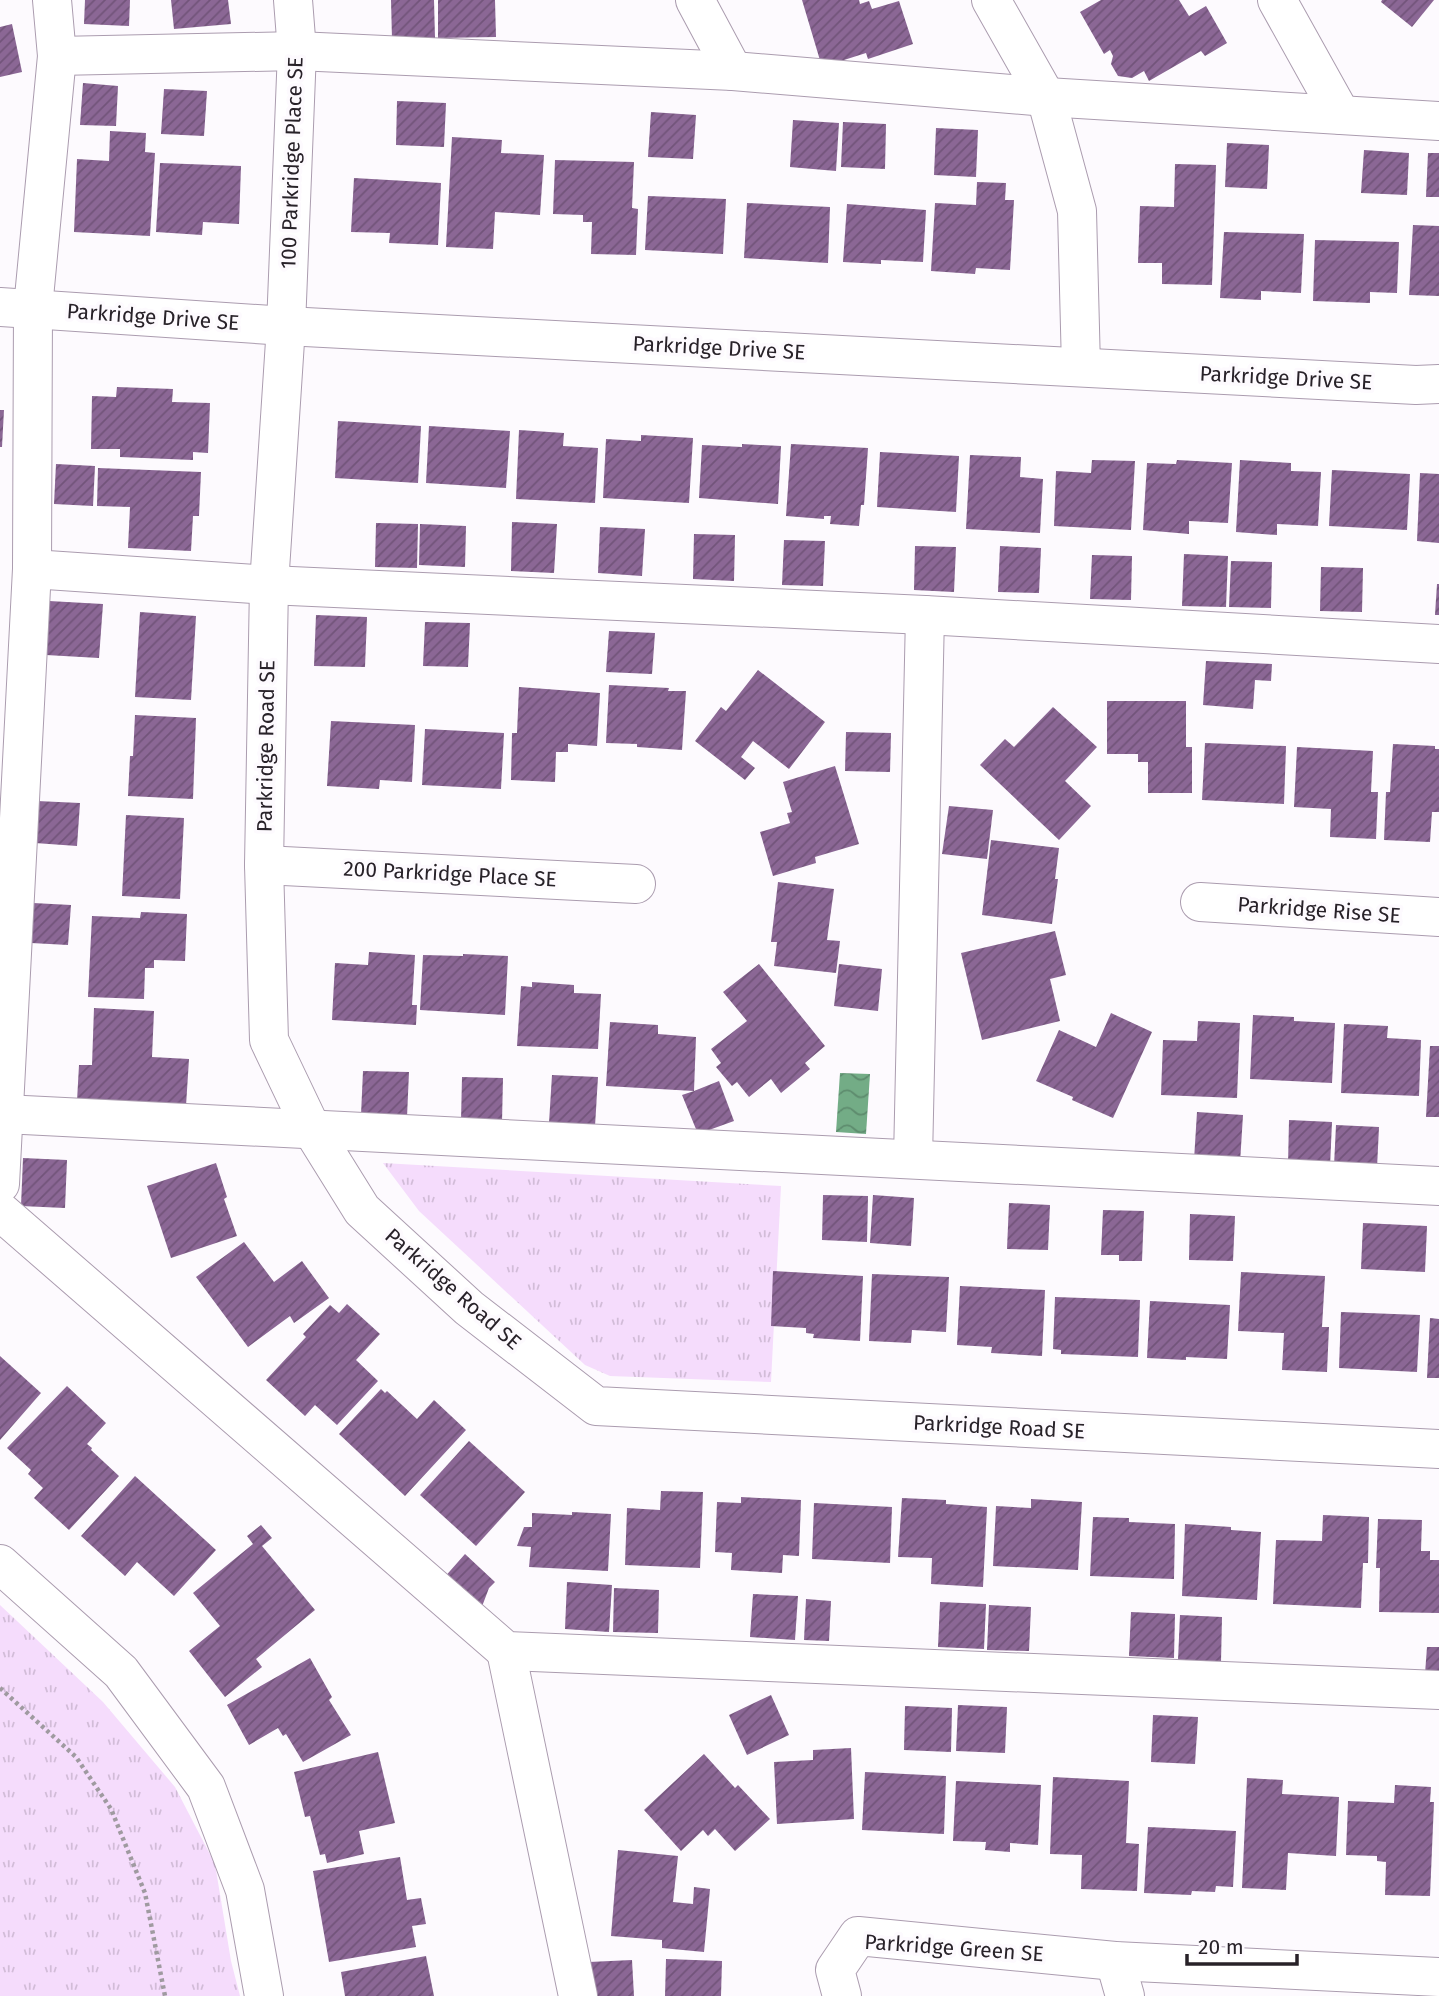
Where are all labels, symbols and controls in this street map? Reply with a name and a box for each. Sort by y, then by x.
street label: 100 Parkridge Place SE [275,56,309,270]
street label: Parkridge Drive SE [66,298,240,336]
street label: Parkridge Drive SE [632,330,806,366]
street label: Parkridge Drive SE [1199,360,1373,396]
street label: Parkridge Road SE [251,660,281,832]
street label: 200 Parkridge Place SE [343,855,557,893]
street label: Parkridge Rise SE [1236,891,1402,929]
street label: Parkridge Road SE [379,1223,527,1355]
street label: Parkridge Road SE [912,1410,1086,1444]
scale bar [1187,1923,1297,1967]
street label: Parkridge Green SE [863,1929,1045,1967]
text: 20 m [1198,1934,1244,1960]

